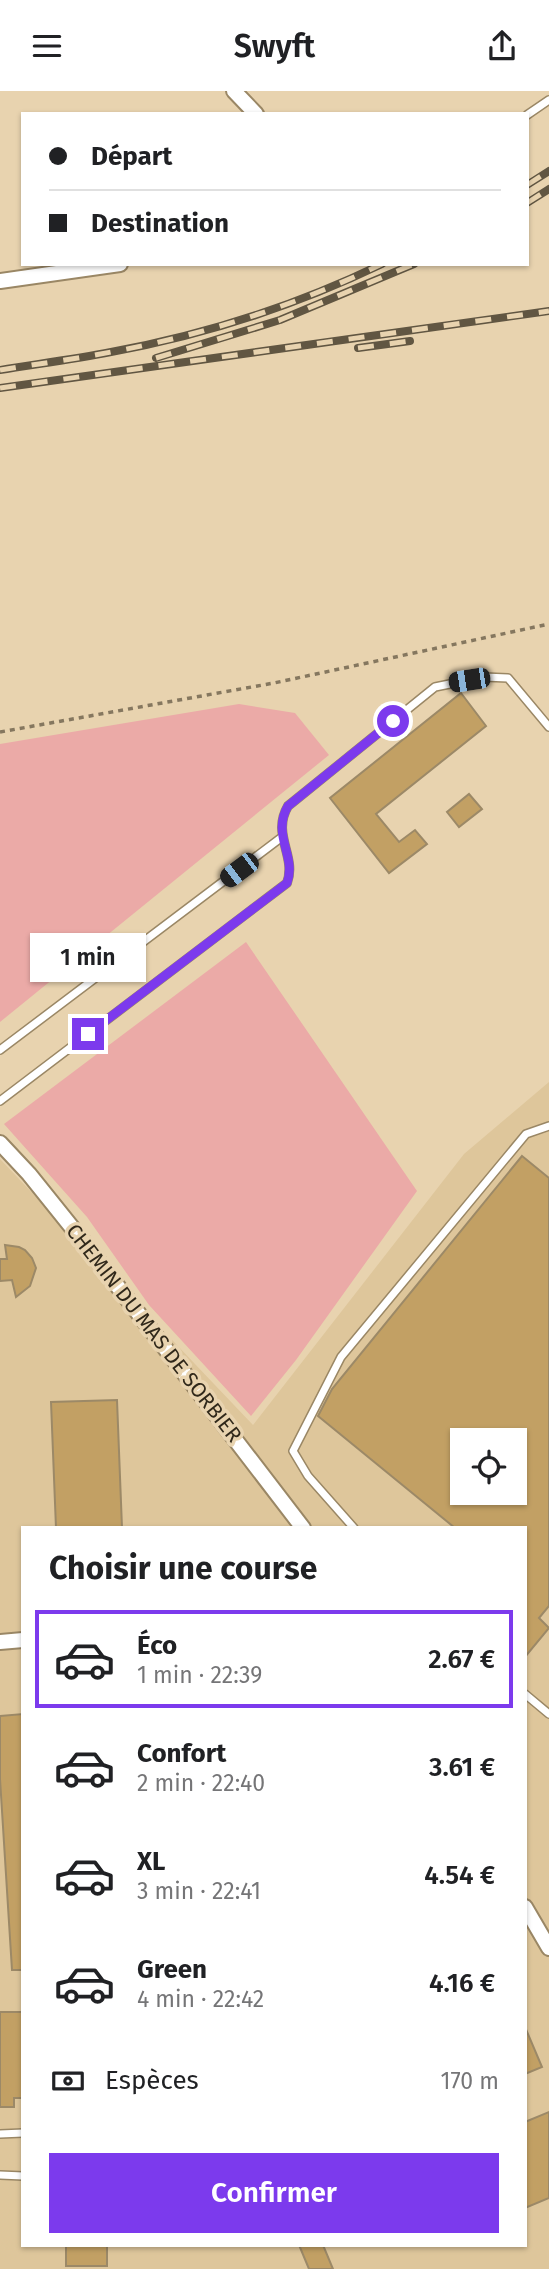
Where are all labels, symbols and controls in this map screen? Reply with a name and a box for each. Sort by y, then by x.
icon: menu [28,27,66,65]
text: Swyft [234,27,315,65]
icon: share [483,27,521,65]
text: Départ [91,141,172,172]
text: Destination [91,208,229,239]
car [447,666,492,694]
route start [377,705,409,737]
car [216,849,263,891]
callout: 1 min [30,933,146,981]
text: 1 min [60,943,116,971]
route end [72,1018,104,1050]
street label: CHEMIN DU MAS DE SORBIER [61,1219,248,1448]
map controls [450,1428,527,1505]
button: locate [450,1428,527,1505]
text: Choisir une course [49,1549,317,1587]
icon: car [53,1628,116,1691]
text: Éco [137,1630,177,1661]
text: 2.67 € [428,1644,495,1675]
text: 1 min · 22:39 [137,1661,262,1689]
icon: car [53,1736,116,1799]
text: Confort [137,1738,226,1769]
text: 3.61 € [429,1752,495,1783]
text: 2 min · 22:40 [137,1769,265,1797]
icon: car [53,1844,116,1907]
text: XL [137,1846,165,1877]
text: 4.54 € [424,1860,495,1891]
text: 3 min · 22:41 [137,1877,261,1905]
icon: car [53,1952,116,2015]
text: Green [137,1954,207,1985]
text: 4.16 € [429,1968,495,1999]
text: 4 min · 22:42 [137,1985,264,2013]
icon: cash [49,2062,87,2100]
text: Espèces [105,2065,199,2096]
text: 170 m [440,2067,499,2095]
button: Confirmer [49,2153,499,2233]

